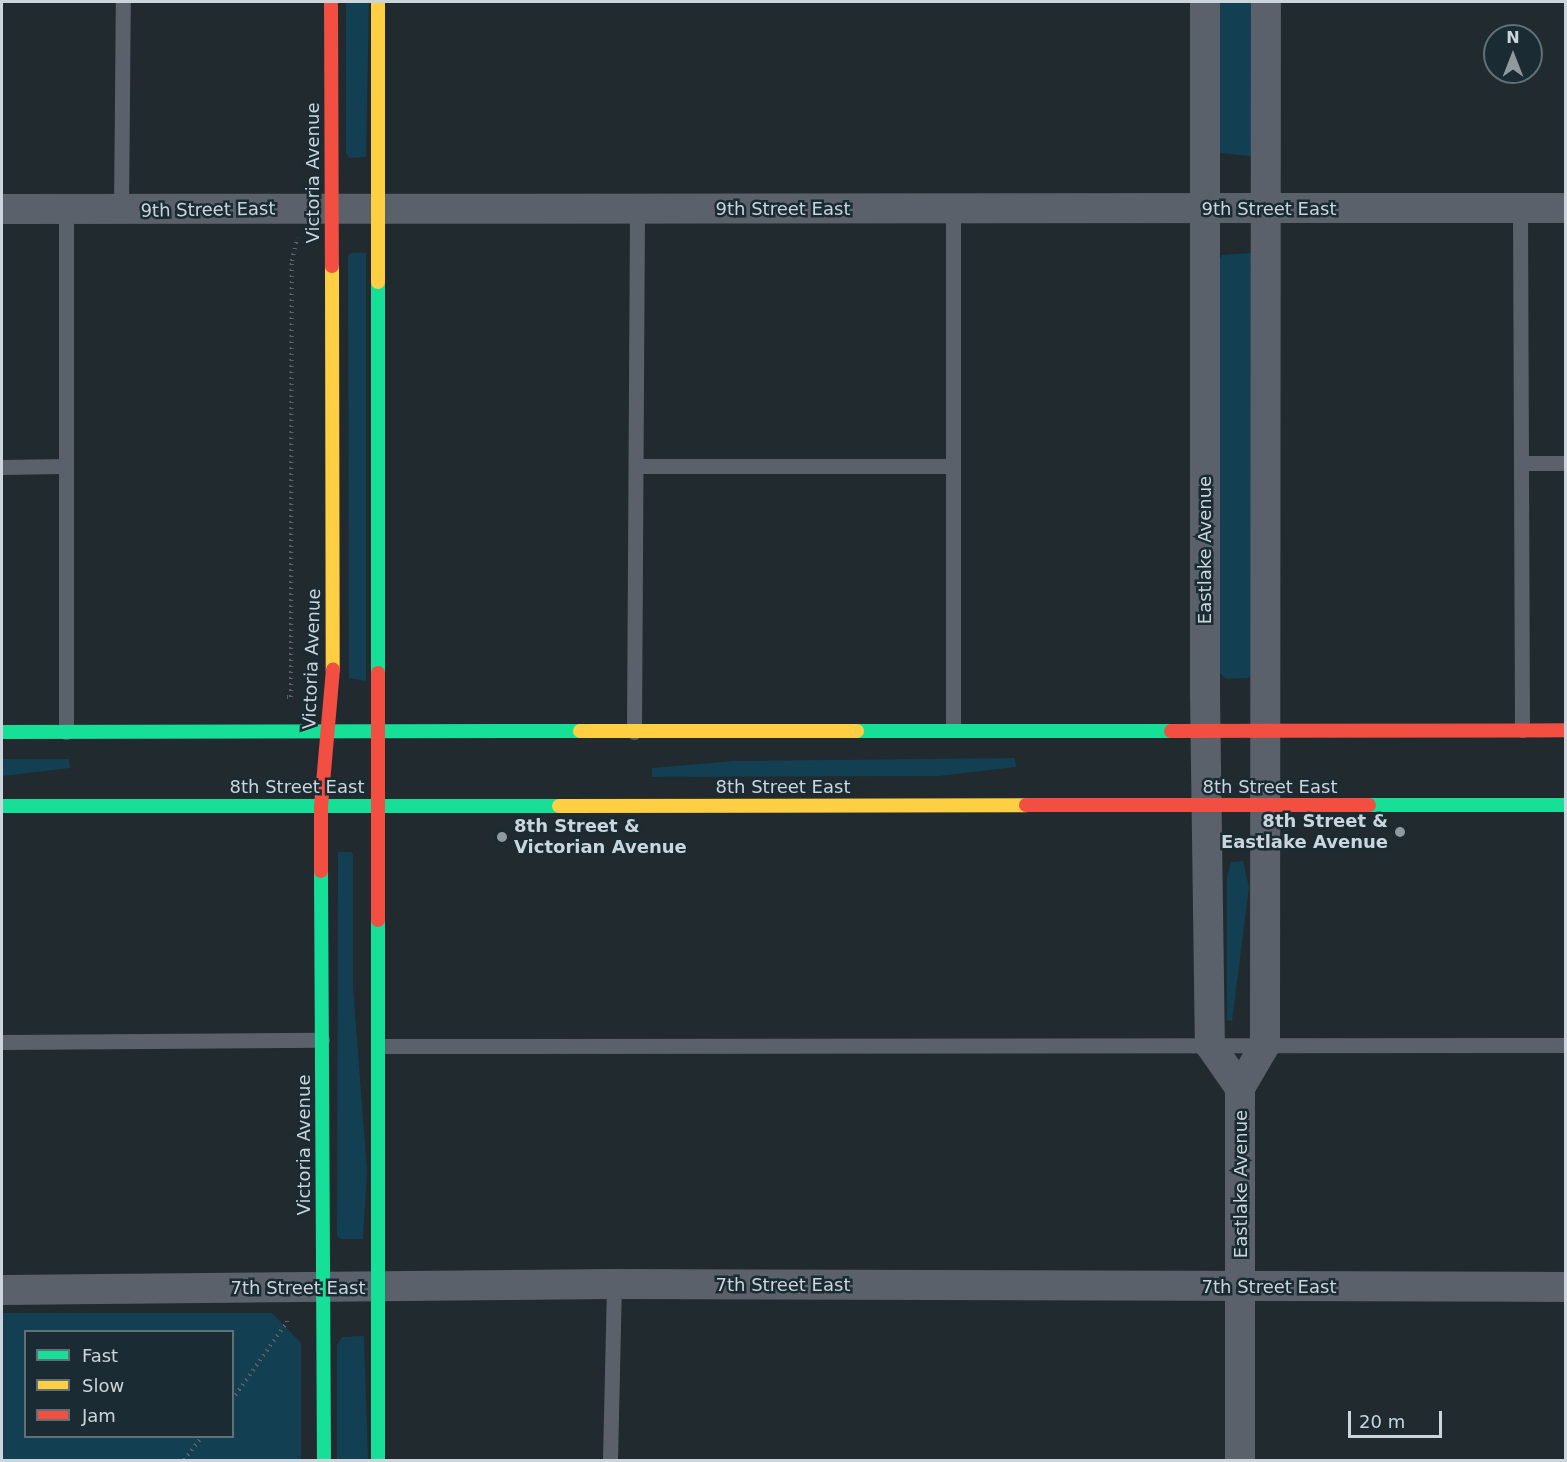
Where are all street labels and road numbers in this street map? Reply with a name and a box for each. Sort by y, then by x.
street label: Victoria Avenue [302,103,324,243]
street label: 9th Street East [140,198,276,222]
street label: 9th Street East [716,198,850,220]
street label: 9th Street East [1202,198,1336,220]
street label: Eastlake Avenue [1194,476,1216,624]
street label: Victoria Avenue [299,588,325,730]
street label: 8th Street East [230,776,364,798]
street label: 8th Street East [716,776,850,798]
street label: 8th Street East [1203,776,1337,798]
street label: Victoria Avenue [293,1075,315,1215]
street label: Eastlake Avenue [1230,1110,1252,1258]
street label: 7th Street East [716,1274,850,1296]
street label: 7th Street East [1202,1276,1336,1298]
street label: 7th Street East [231,1277,365,1299]

